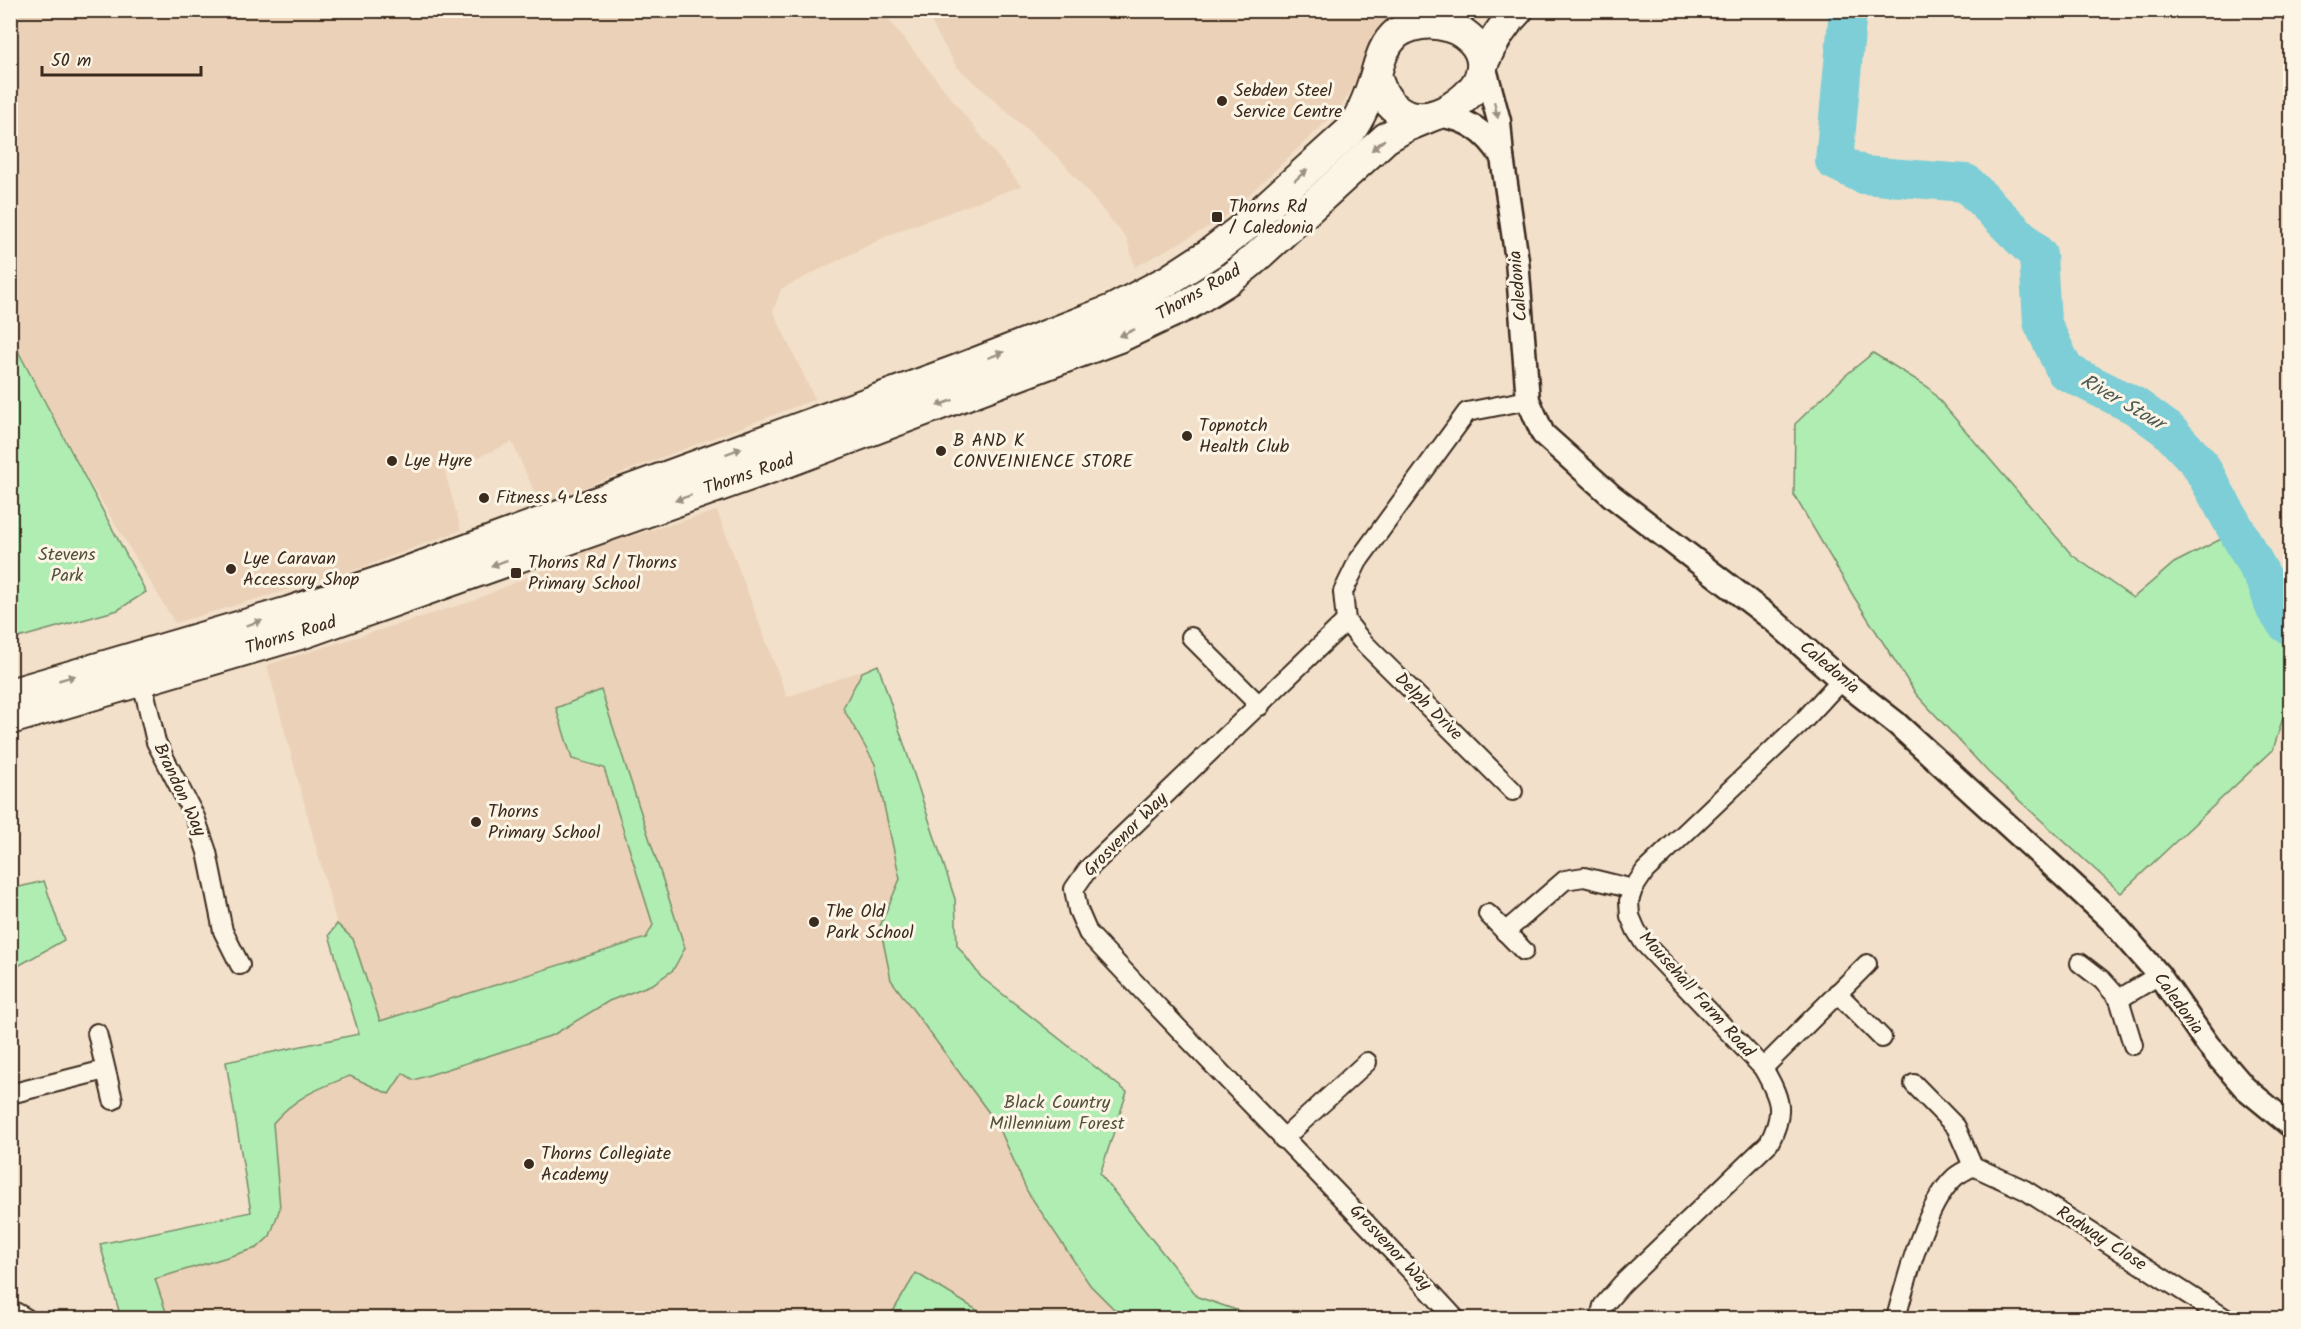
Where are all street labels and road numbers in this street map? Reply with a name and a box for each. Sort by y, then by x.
street label: Caledonia [1501,249,1537,323]
street label: Thorns Road [1151,256,1248,329]
street label: Thorns Road [700,446,799,504]
street label: Thorns Road [242,608,341,664]
street label: Caledonia [1792,634,1866,702]
street label: Delph Drive [1387,666,1469,748]
street label: Brandon Way [145,738,214,842]
street label: Grosvenor Way [1077,785,1176,884]
street label: Mousehall Farm Road [1631,925,1762,1066]
street label: Caledonia [2145,967,2211,1041]
street label: Grosvenor Way [1342,1198,1439,1299]
street label: Rodway Close [2050,1199,2152,1279]

